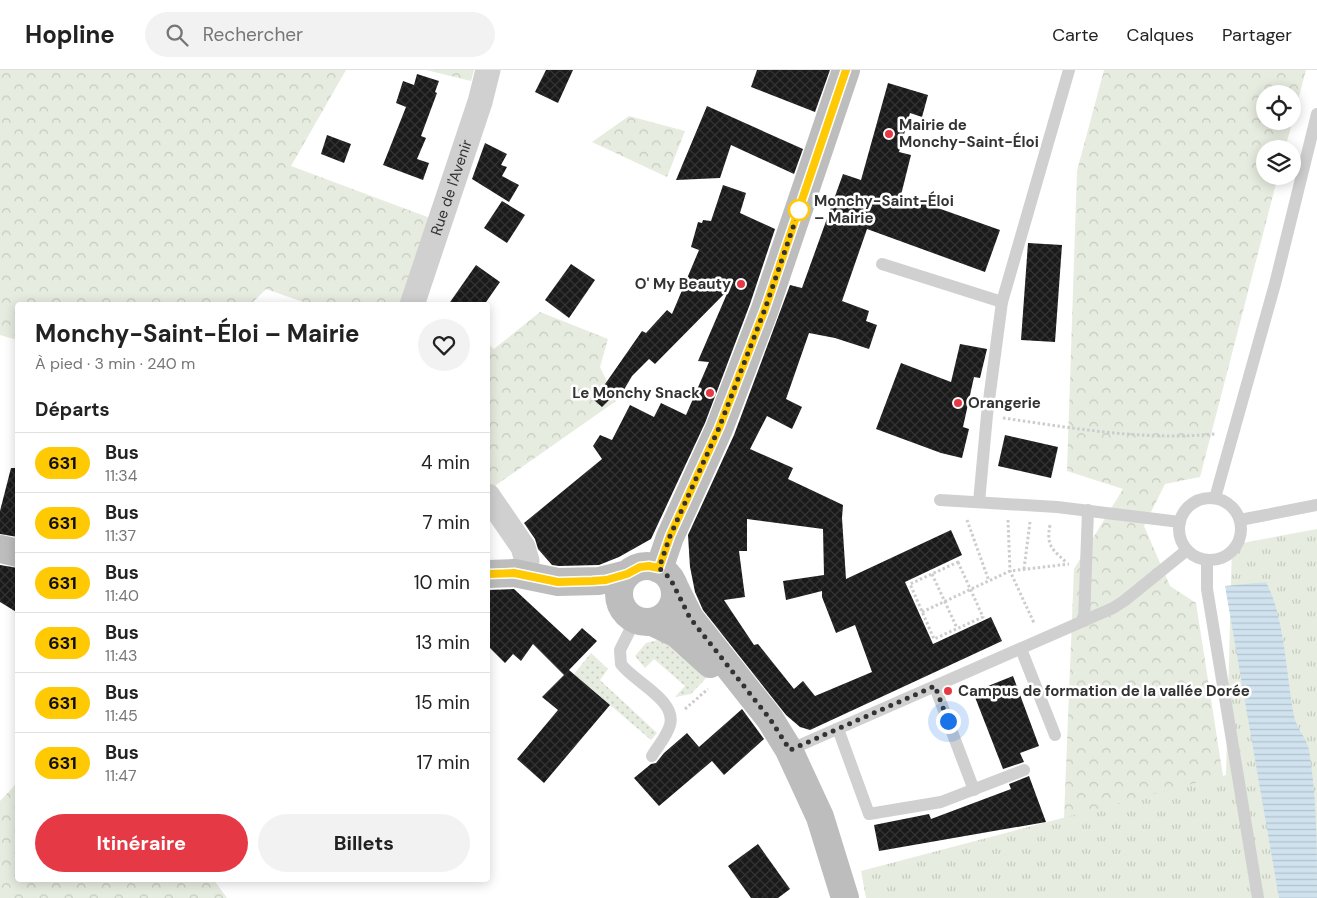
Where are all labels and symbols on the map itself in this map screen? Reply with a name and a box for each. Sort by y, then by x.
place label: Mairie de Monchy-Saint-Éloi [899,115,1039,152]
marker: Mairie de Monchy-Saint-Éloi [883,128,895,140]
street label: Rue de l'Avenir [426,136,477,238]
place label: Monchy-Saint-Éloi – Mairie [814,191,954,228]
marker: Monchy-Saint-Éloi – Mairie [788,199,810,221]
place label: O' My Beauty [635,274,731,294]
marker: O' My Beauty [735,278,747,290]
place label: Le Monchy Snack [572,383,700,403]
marker: Le Monchy Snack [704,387,716,399]
place label: Orangerie [968,393,1041,413]
marker: Orangerie [952,397,964,409]
place label: Campus de formation de la vallée Dorée [958,681,1250,701]
marker: Campus de formation de la vallée Dorée [942,685,954,697]
your location [936,709,961,734]

